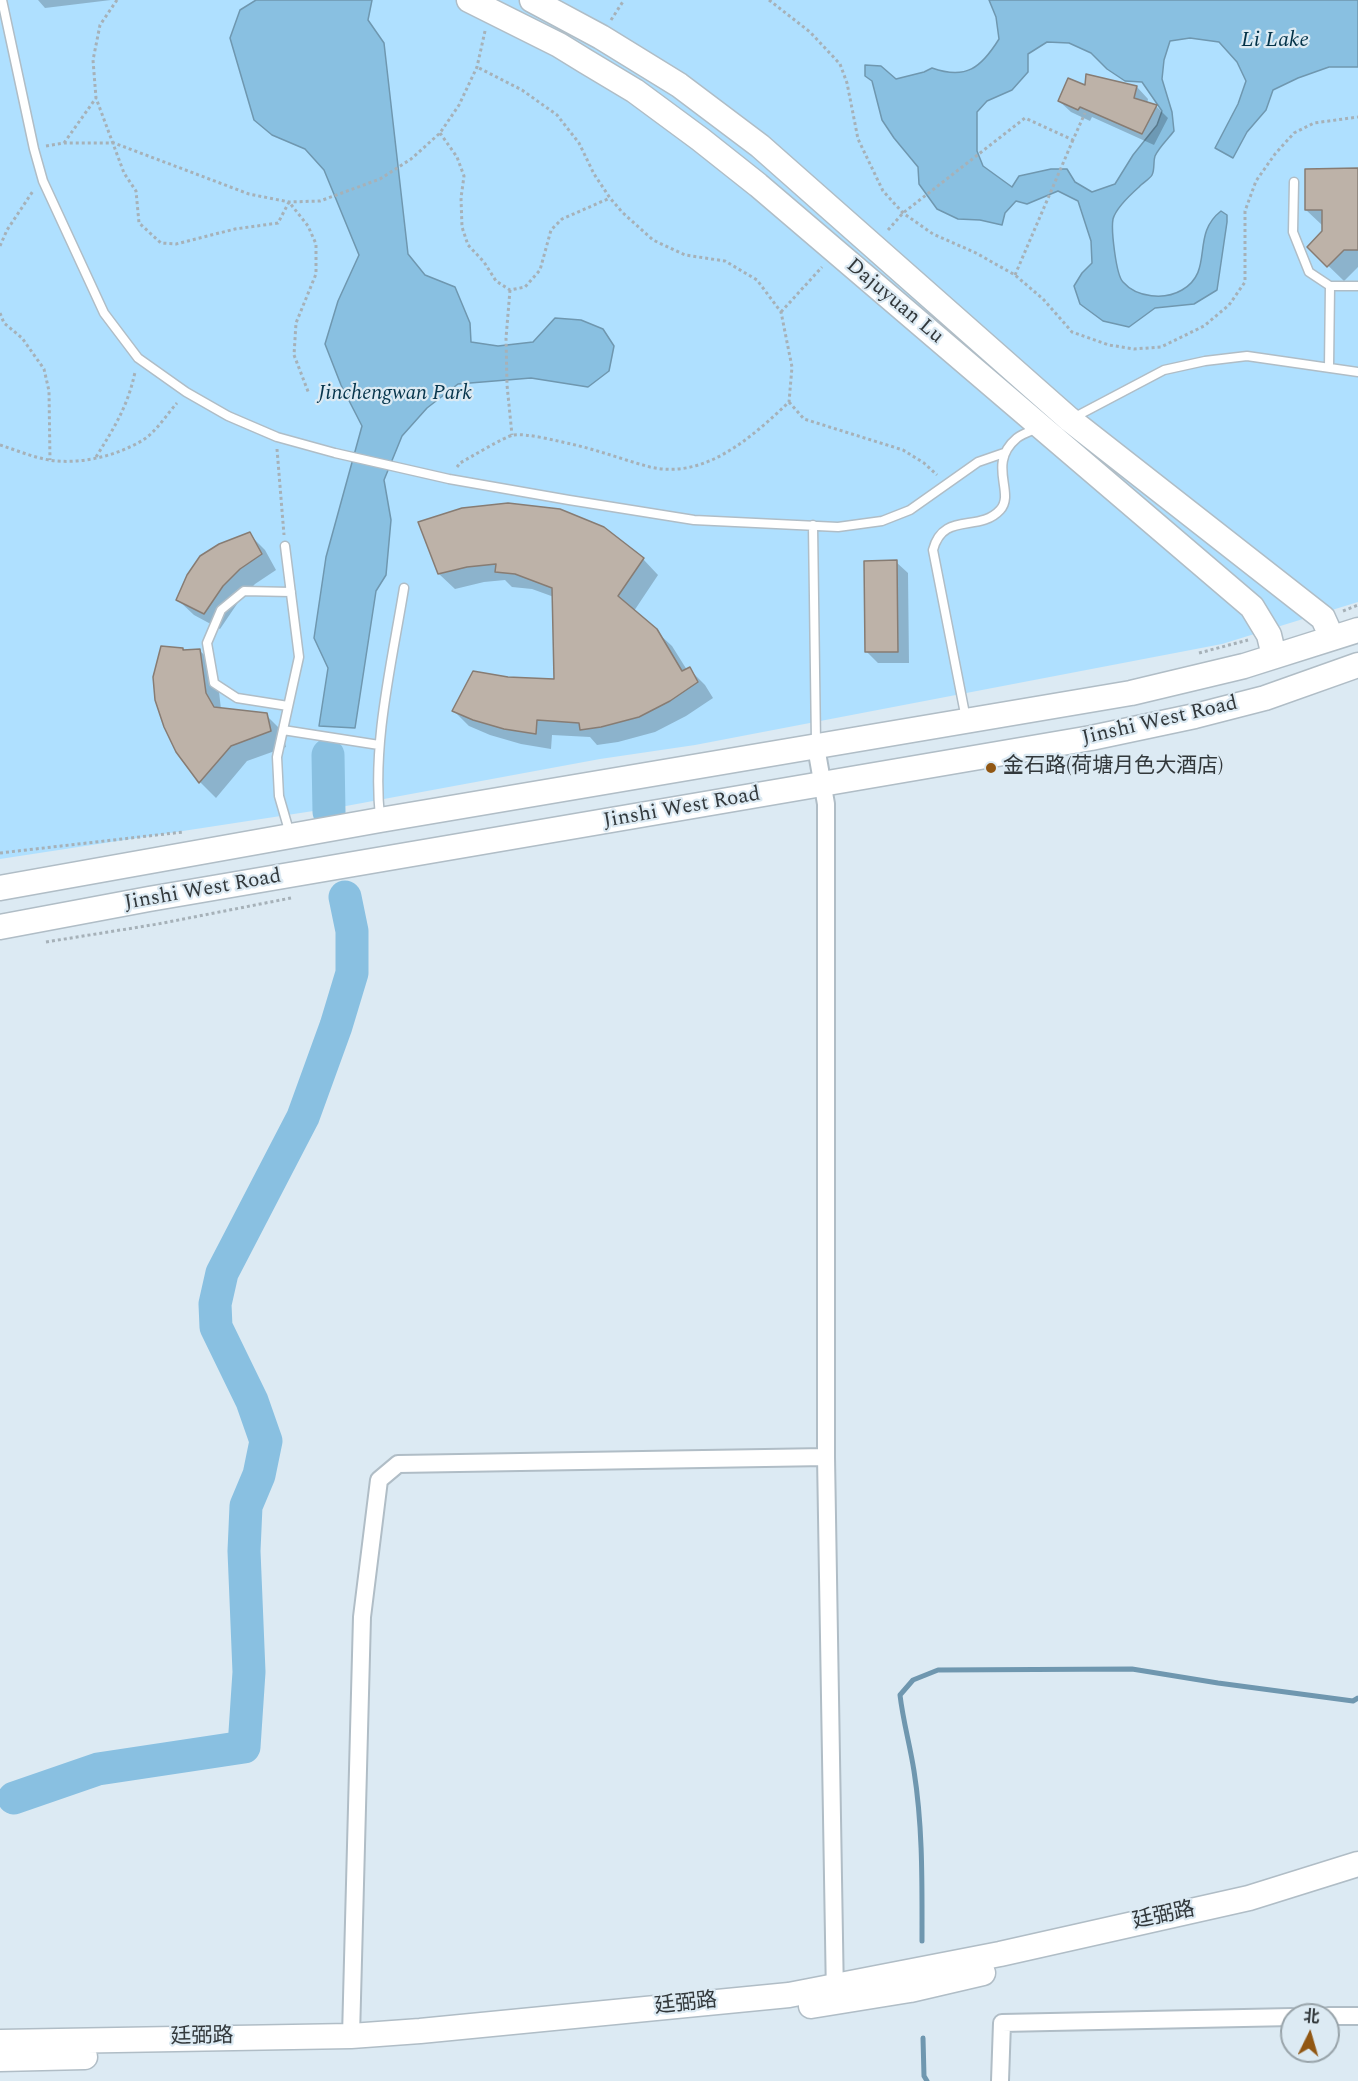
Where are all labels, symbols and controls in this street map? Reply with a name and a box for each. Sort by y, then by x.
water label: Li Lake [1241,29,1309,55]
street label: Dajuyuan Lu [840,254,948,350]
park label: Jinchengwan Park [318,382,472,408]
street label: Jinshi West Road [1080,692,1240,752]
place label: 金石路(荷塘月色大酒店) [1003,755,1223,781]
marker: 金石路(荷塘月色大酒店) [984,761,998,775]
street label: Jinshi West Road [602,783,762,835]
street label: Jinshi West Road [123,865,283,917]
street label: 廷弼路 [1131,1898,1197,1936]
street label: 廷弼路 [653,1989,719,2021]
north arrow [1280,2003,1340,2063]
text: 北 [1302,2004,1320,2030]
street label: 廷弼路 [170,2025,234,2051]

